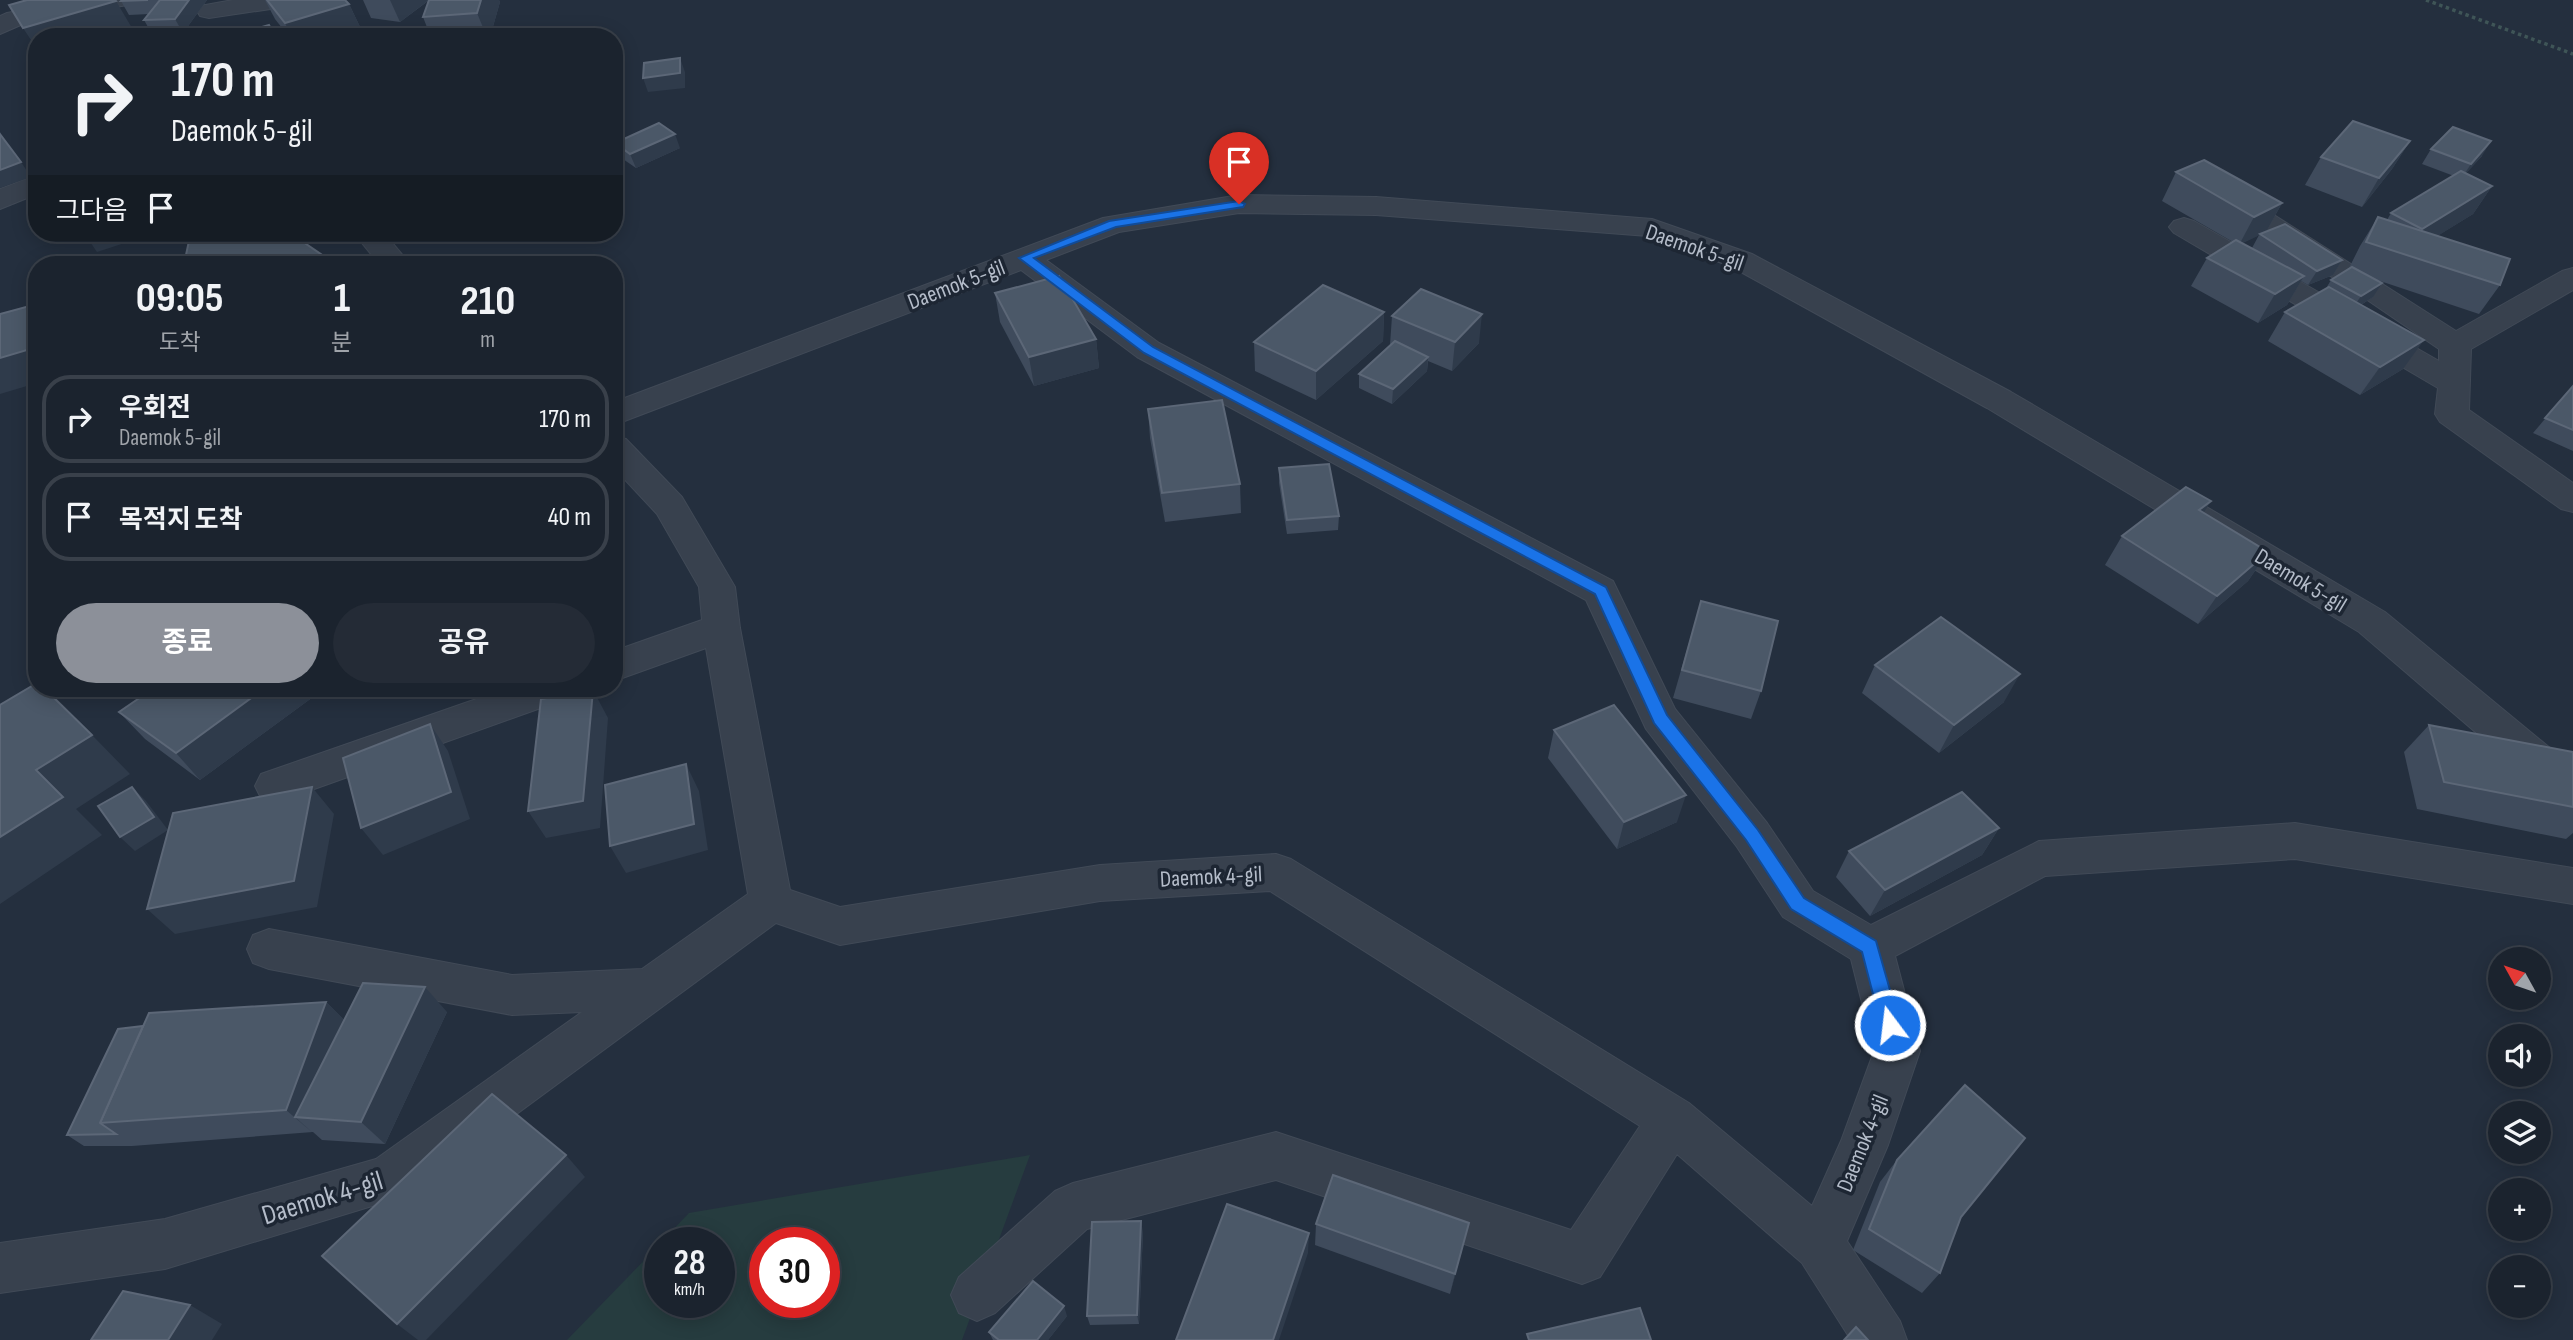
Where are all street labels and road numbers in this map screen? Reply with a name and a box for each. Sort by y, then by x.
street label: Daemok 5-gil [1642,218,1747,278]
street label: Daemok 5-gil [904,254,1009,316]
street label: Daemok 5-gil [2250,543,2351,619]
street label: Daemok 4-gil [1159,860,1263,894]
street label: Daemok 4-gil [1831,1091,1895,1196]
street label: Daemok 4-gil [258,1164,387,1232]

